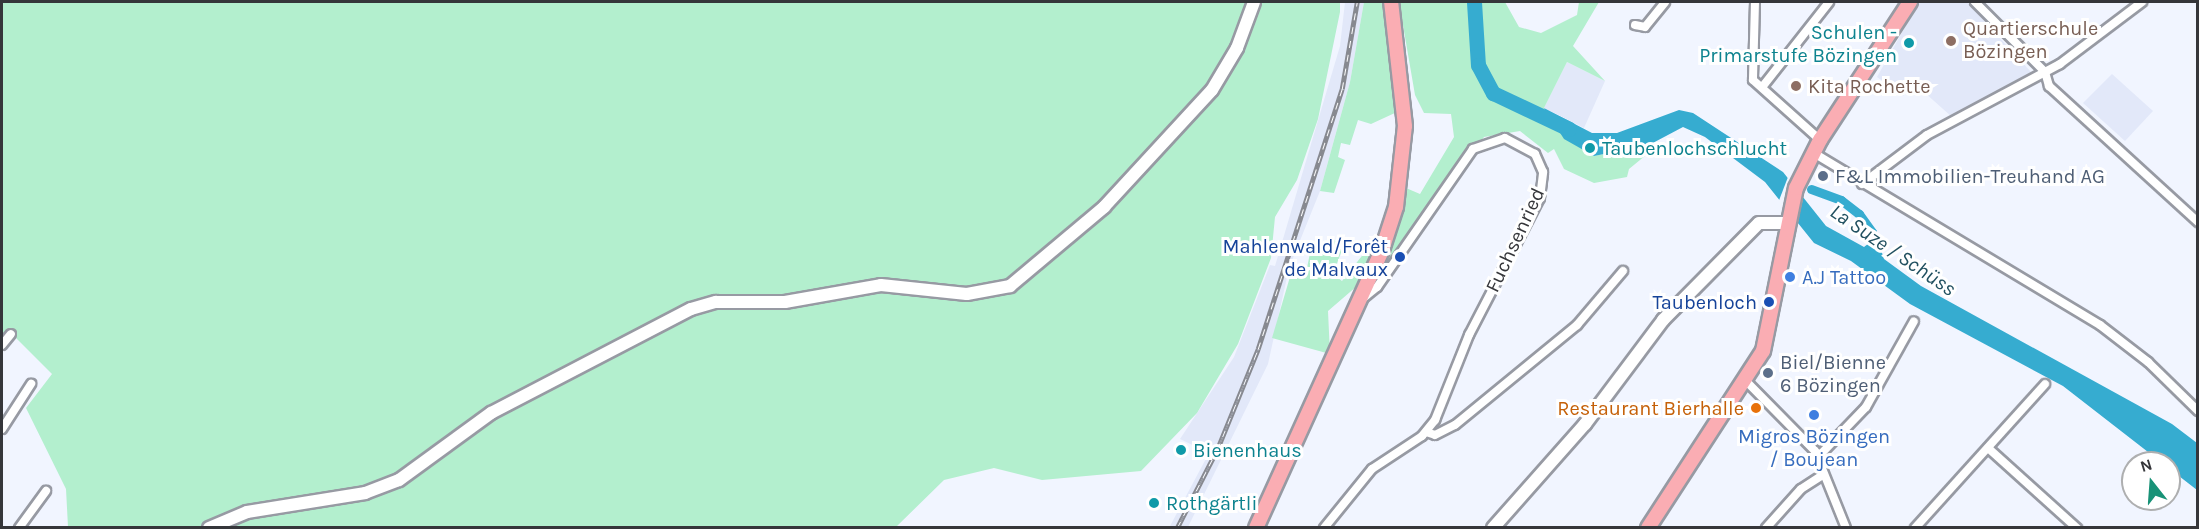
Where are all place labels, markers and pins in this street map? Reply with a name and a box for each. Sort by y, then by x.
place label: Quartierschule Bözingen [1963,17,2098,64]
place label: Schulen - Primarstufe Bözingen [1699,20,1897,67]
marker: Quartierschule Bözingen [1944,34,1958,48]
marker: Schulen - Primarstufe Bözingen [1902,36,1916,50]
place label: Kita Rochette [1808,74,1931,98]
marker: Kita Rochette [1789,79,1803,93]
place label: Taubenlochschlucht [1602,136,1787,160]
marker: Taubenlochschlucht [1583,141,1597,155]
place label: F&L Immobilien-Treuhand AG [1835,164,2105,188]
marker: F&L Immobilien-Treuhand AG [1816,169,1830,183]
place label: Mahlenwald/Forêt de Malvaux [1223,234,1388,281]
marker: Mahlenwald/Forêt de Malvaux [1393,250,1407,264]
place label: A.J Tattoo [1802,265,1886,289]
marker: A.J Tattoo [1783,270,1797,284]
place label: Taubenloch [1653,290,1757,314]
marker: Taubenloch [1762,295,1776,309]
place label: Biel/Bienne 6 Bözingen [1780,350,1886,397]
marker: Biel/Bienne 6 Bözingen [1761,366,1775,380]
place label: Restaurant Bierhalle [1557,396,1744,420]
marker: Restaurant Bierhalle [1749,401,1763,415]
marker: Migros Bözingen / Boujean [1807,408,1821,422]
place label: Migros Bözingen / Boujean [1738,424,1890,471]
place label: Bienenhaus [1193,438,1302,462]
marker: Bienenhaus [1174,443,1188,457]
place label: Rothgärtli [1166,491,1257,515]
marker: Rothgärtli [1147,496,1161,510]

